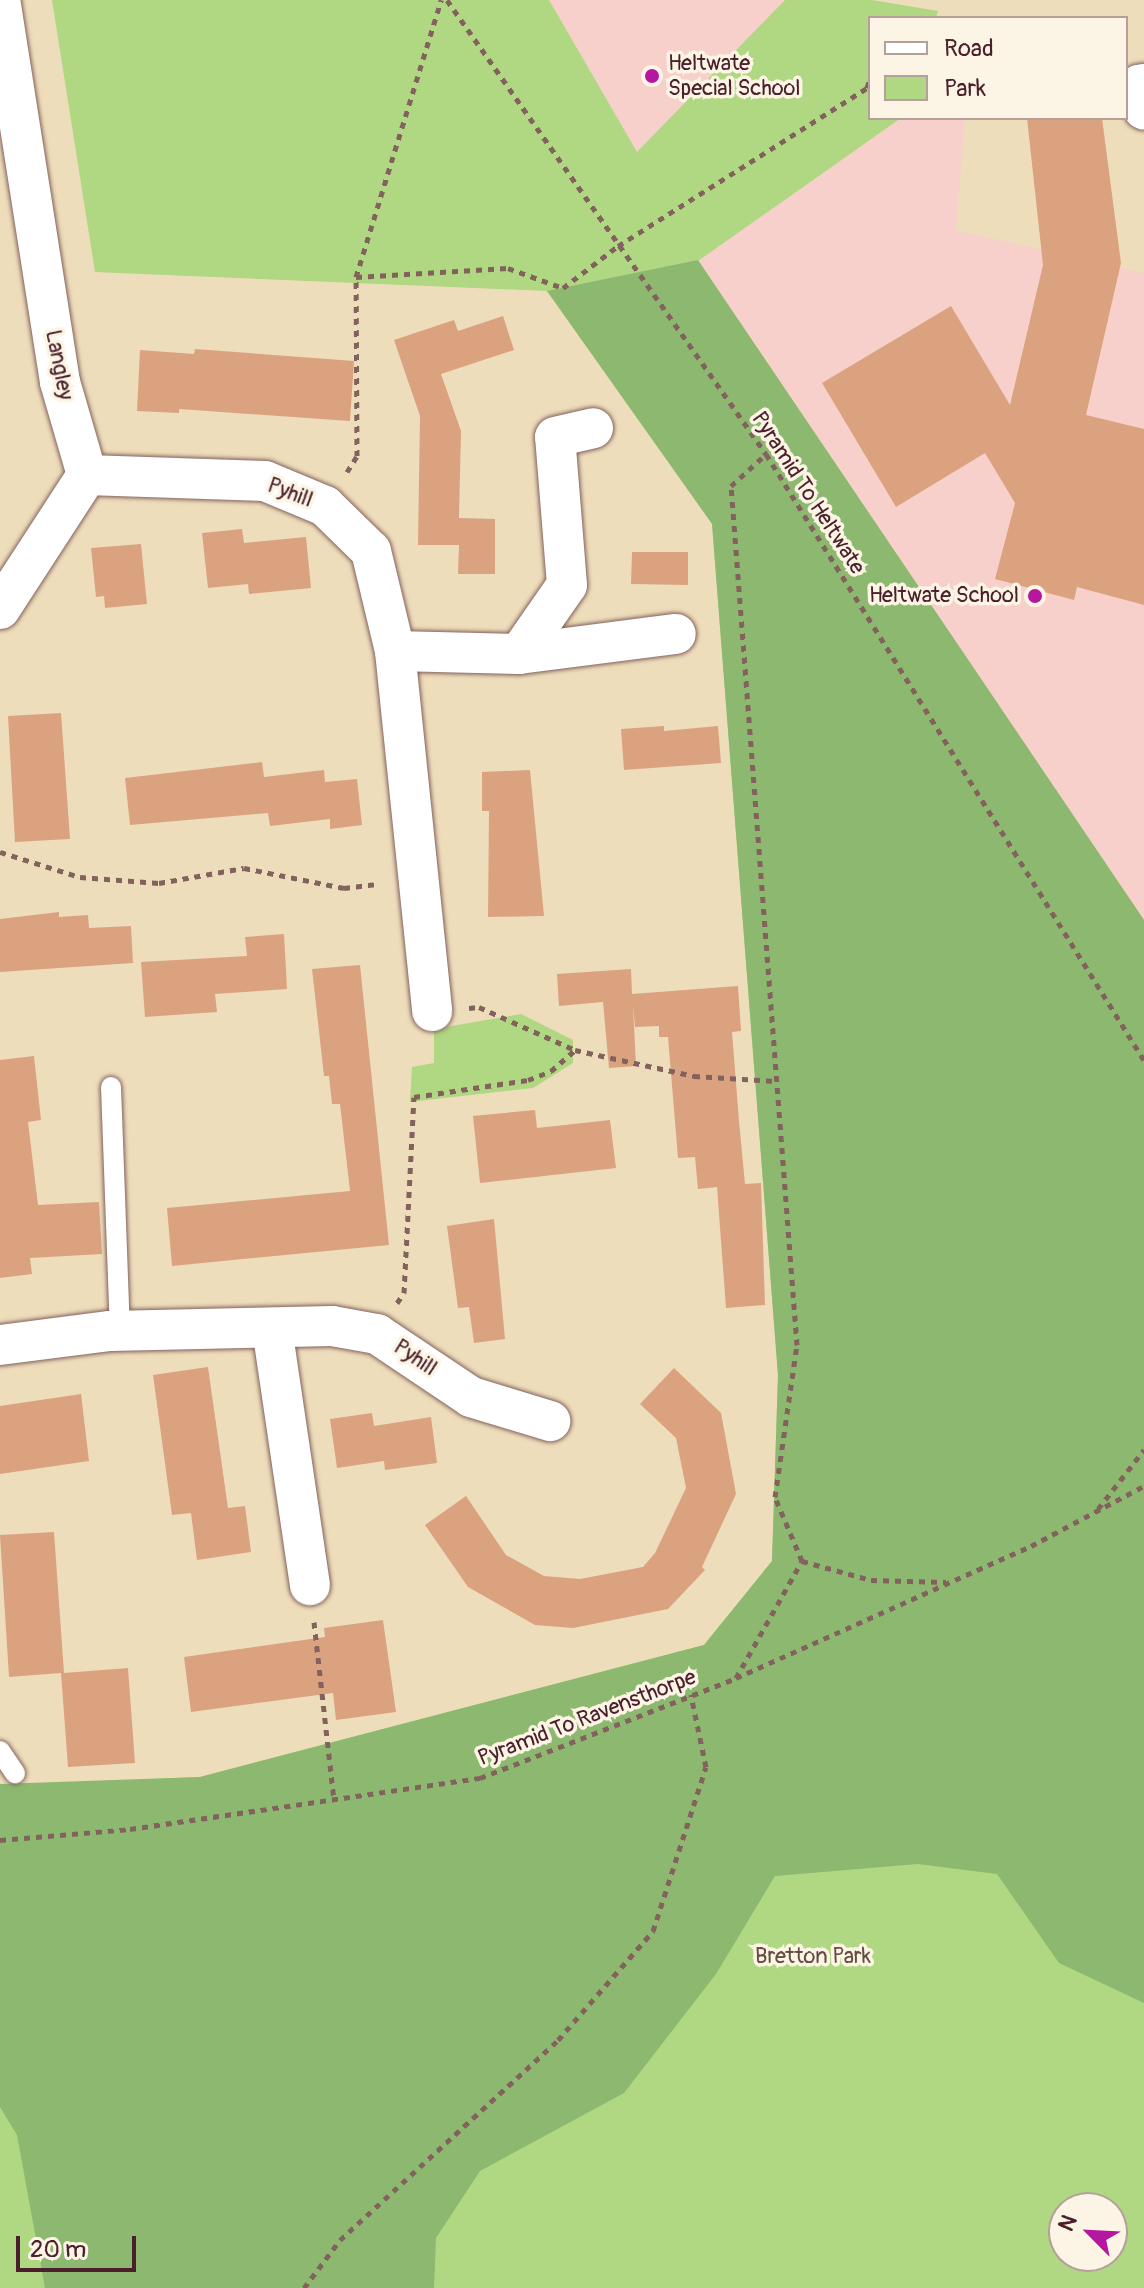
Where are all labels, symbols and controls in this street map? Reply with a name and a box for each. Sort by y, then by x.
legend [868,16,1128,120]
text: Road [944,34,994,63]
place label: Heltwate Special School [668,50,801,102]
marker: Heltwate Special School [643,67,661,85]
text: Park [944,74,986,103]
street label: Langley [39,328,79,402]
street label: Pyramid To Heltwate [746,407,870,579]
street label: Pyhill [264,472,316,514]
place label: Heltwate School [869,583,1019,609]
marker: Heltwate School [1026,587,1044,605]
street label: Pyhill [388,1334,442,1382]
street label: Pyramid To Ravensthorpe [474,1664,700,1772]
park label: Bretton Park [755,1944,871,1970]
north arrow [1048,2192,1128,2272]
text: N [1052,2211,1084,2236]
scale bar [20,2220,140,2270]
text: 20 m [30,2235,86,2264]

